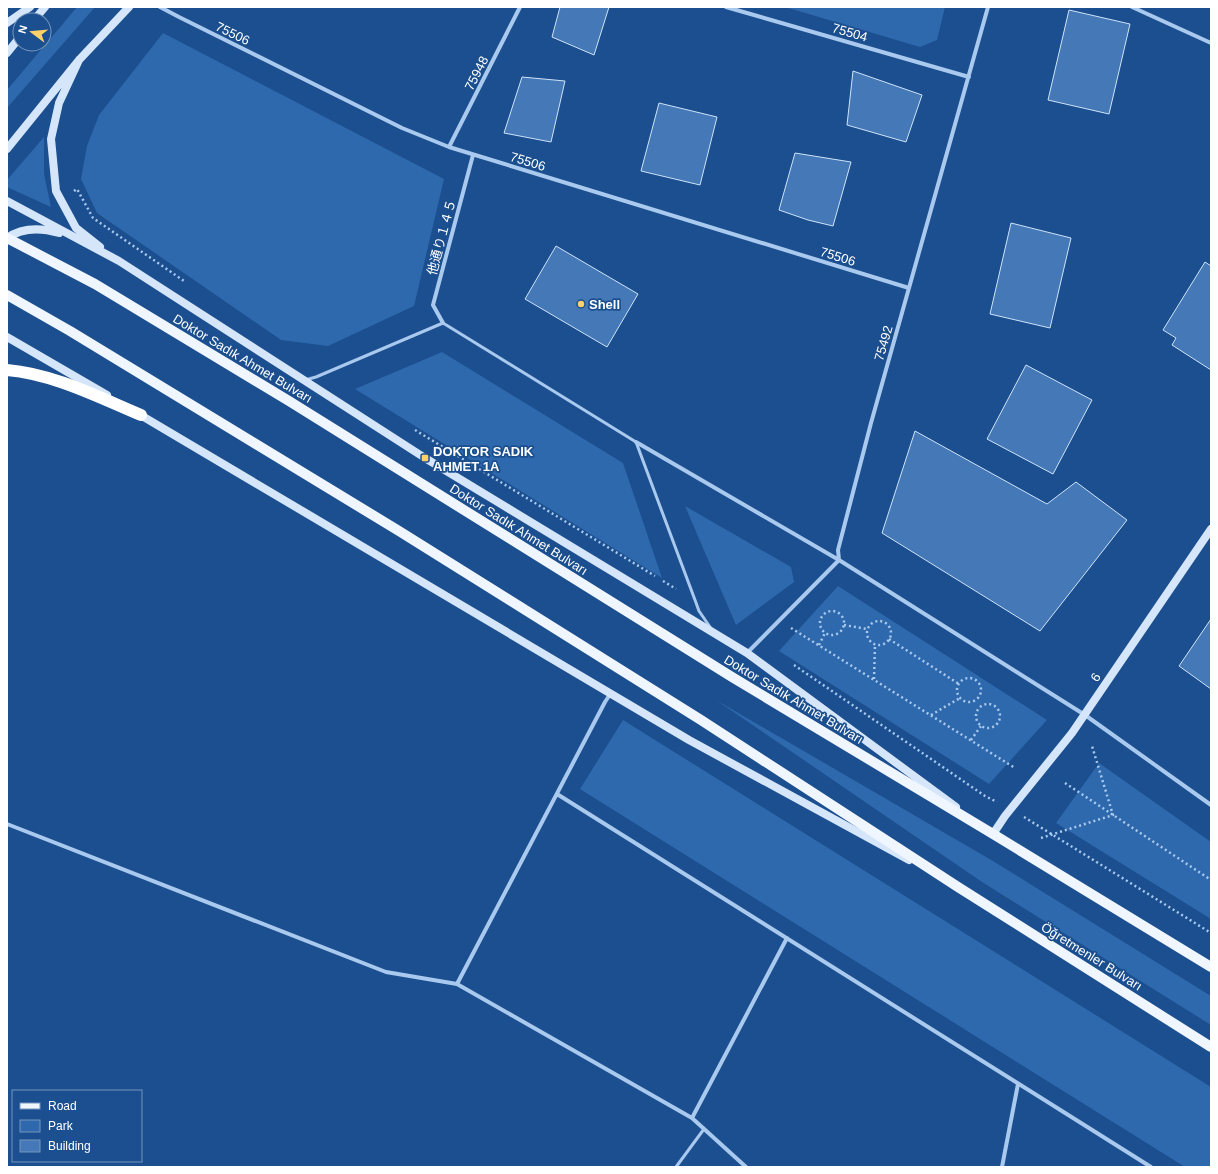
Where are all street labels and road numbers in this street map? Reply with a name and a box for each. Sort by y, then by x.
street label: 75506 [213,19,252,48]
street label: 75504 [830,20,869,45]
street label: 75948 [462,54,491,93]
street label: 75506 [508,149,547,174]
street label: 他通り１４５ [424,198,459,277]
street label: 75506 [818,244,857,269]
street label: Doktor Sadık Ahmet Bulvarı [170,311,315,406]
street label: 75492 [871,324,896,363]
street label: Doktor Sadık Ahmet Bulvarı [447,481,590,578]
street label: Doktor Sadık Ahmet Bulvarı [721,652,866,747]
street label: 6 [1087,670,1104,684]
street label: Öğretmenler Bulvarı [1038,919,1145,994]

